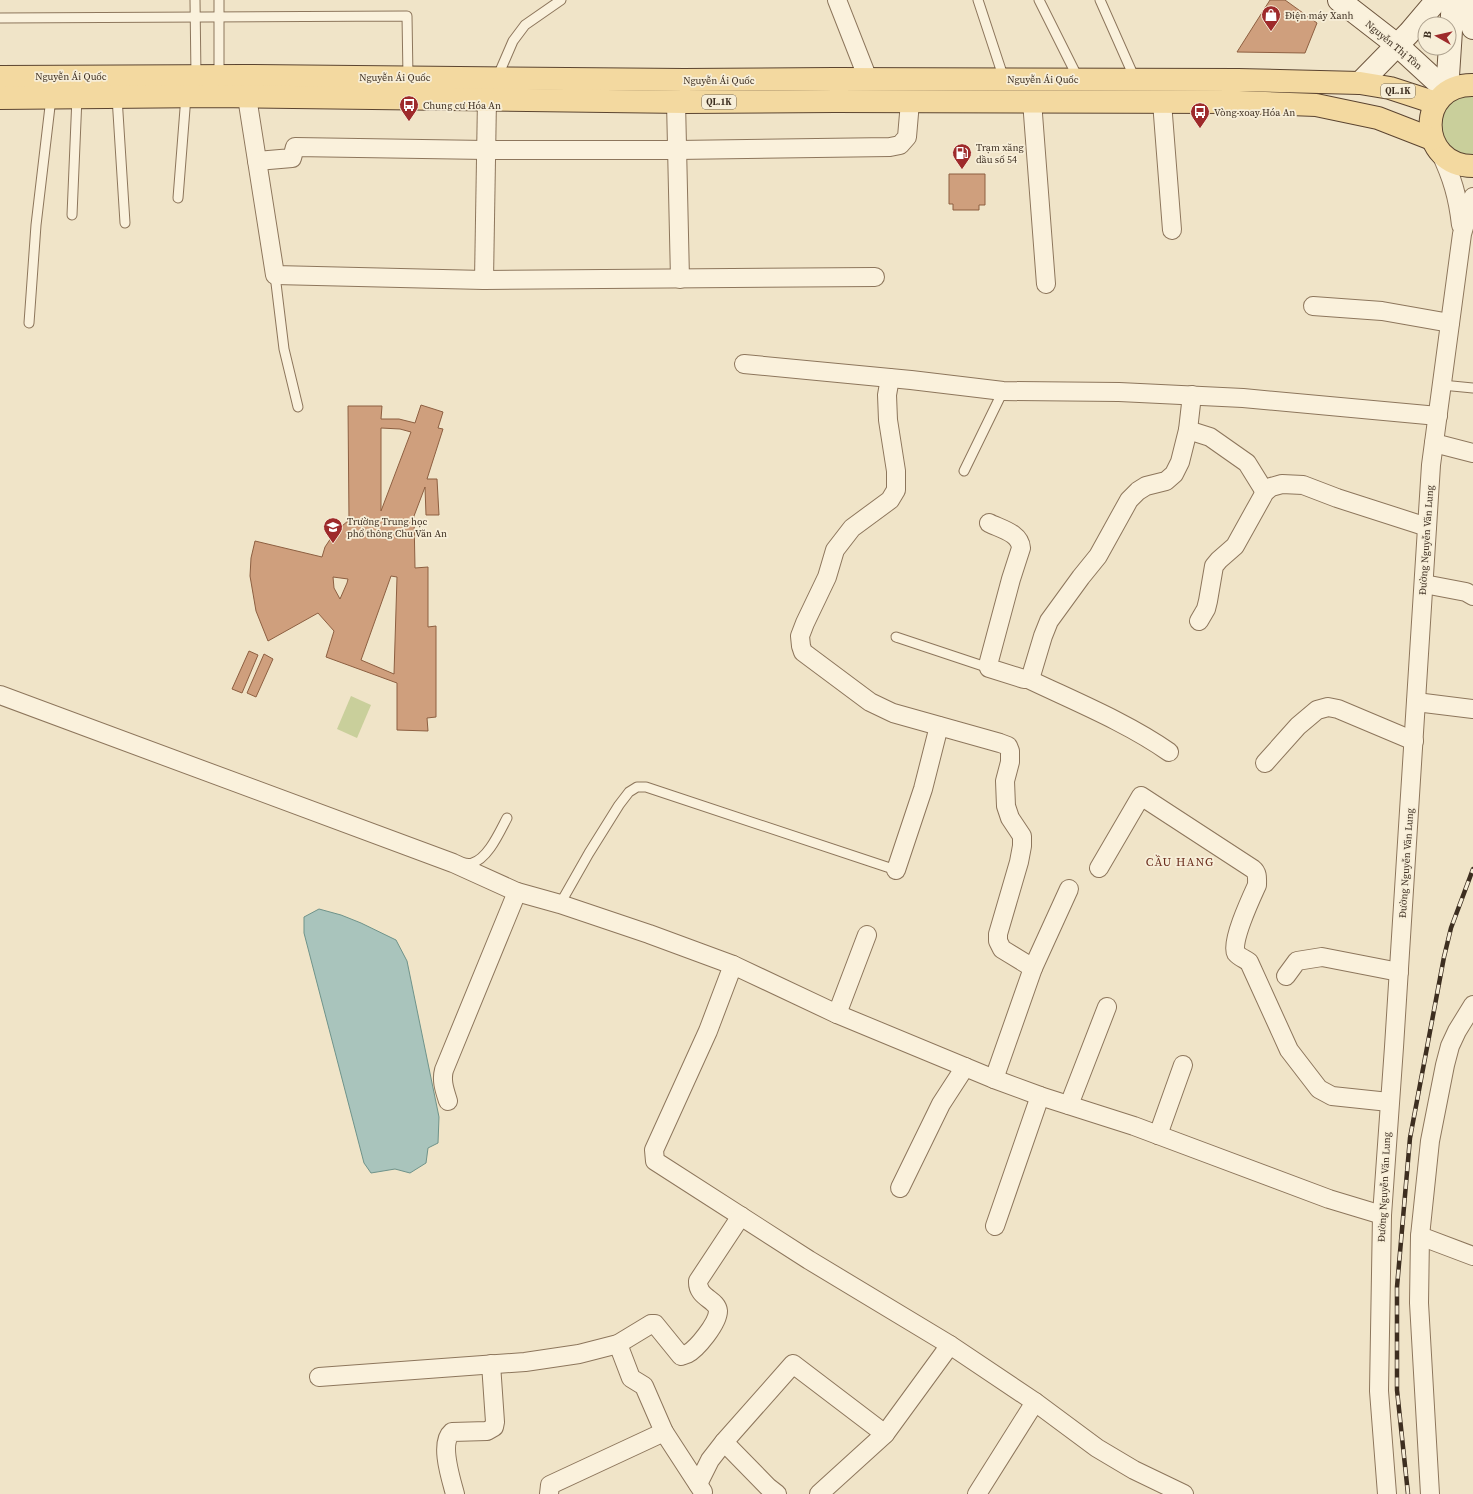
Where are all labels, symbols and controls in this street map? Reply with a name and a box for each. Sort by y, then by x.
shop icon: Điện máy Xanh [1260,4,1282,32]
place label: Điện máy Xanh [1285,9,1354,22]
north arrow [1417,16,1457,56]
street label: Nguyễn Thị Tồn [1363,17,1425,73]
text: B [1420,30,1436,39]
street label: Nguyễn Ái Quốc [35,70,107,83]
street label: Nguyễn Ái Quốc [359,71,431,84]
street label: Nguyễn Ái Quốc [1007,73,1079,86]
street label: Nguyễn Ái Quốc [683,74,755,87]
road number: QL.1K [1381,84,1415,98]
bus stop icon: Chung cư Hóa An [398,94,420,122]
road number: QL.1K [702,95,736,109]
place label: Chung cư Hóa An [423,99,501,112]
bus stop icon: Vòng xoay Hóa An [1189,101,1211,129]
place label: Vòng xoay Hóa An [1214,106,1295,119]
place label: Trạm xăng dầu số 54 [976,141,1024,166]
fuel station icon: Trạm xăng dầu số 54 [951,142,973,170]
street label: Đường Nguyễn Văn Lung [1416,485,1436,595]
place label: Trường Trung học phổ thông Chu Văn An [347,515,447,540]
school or university icon: Trường Trung học phổ thông Chu Văn An [322,516,344,544]
street label: Đường Nguyễn Văn Lung [1396,808,1416,918]
district label: CẦU HANG [1146,854,1214,870]
street label: Đường Nguyễn Văn Lung [1375,1132,1393,1242]

